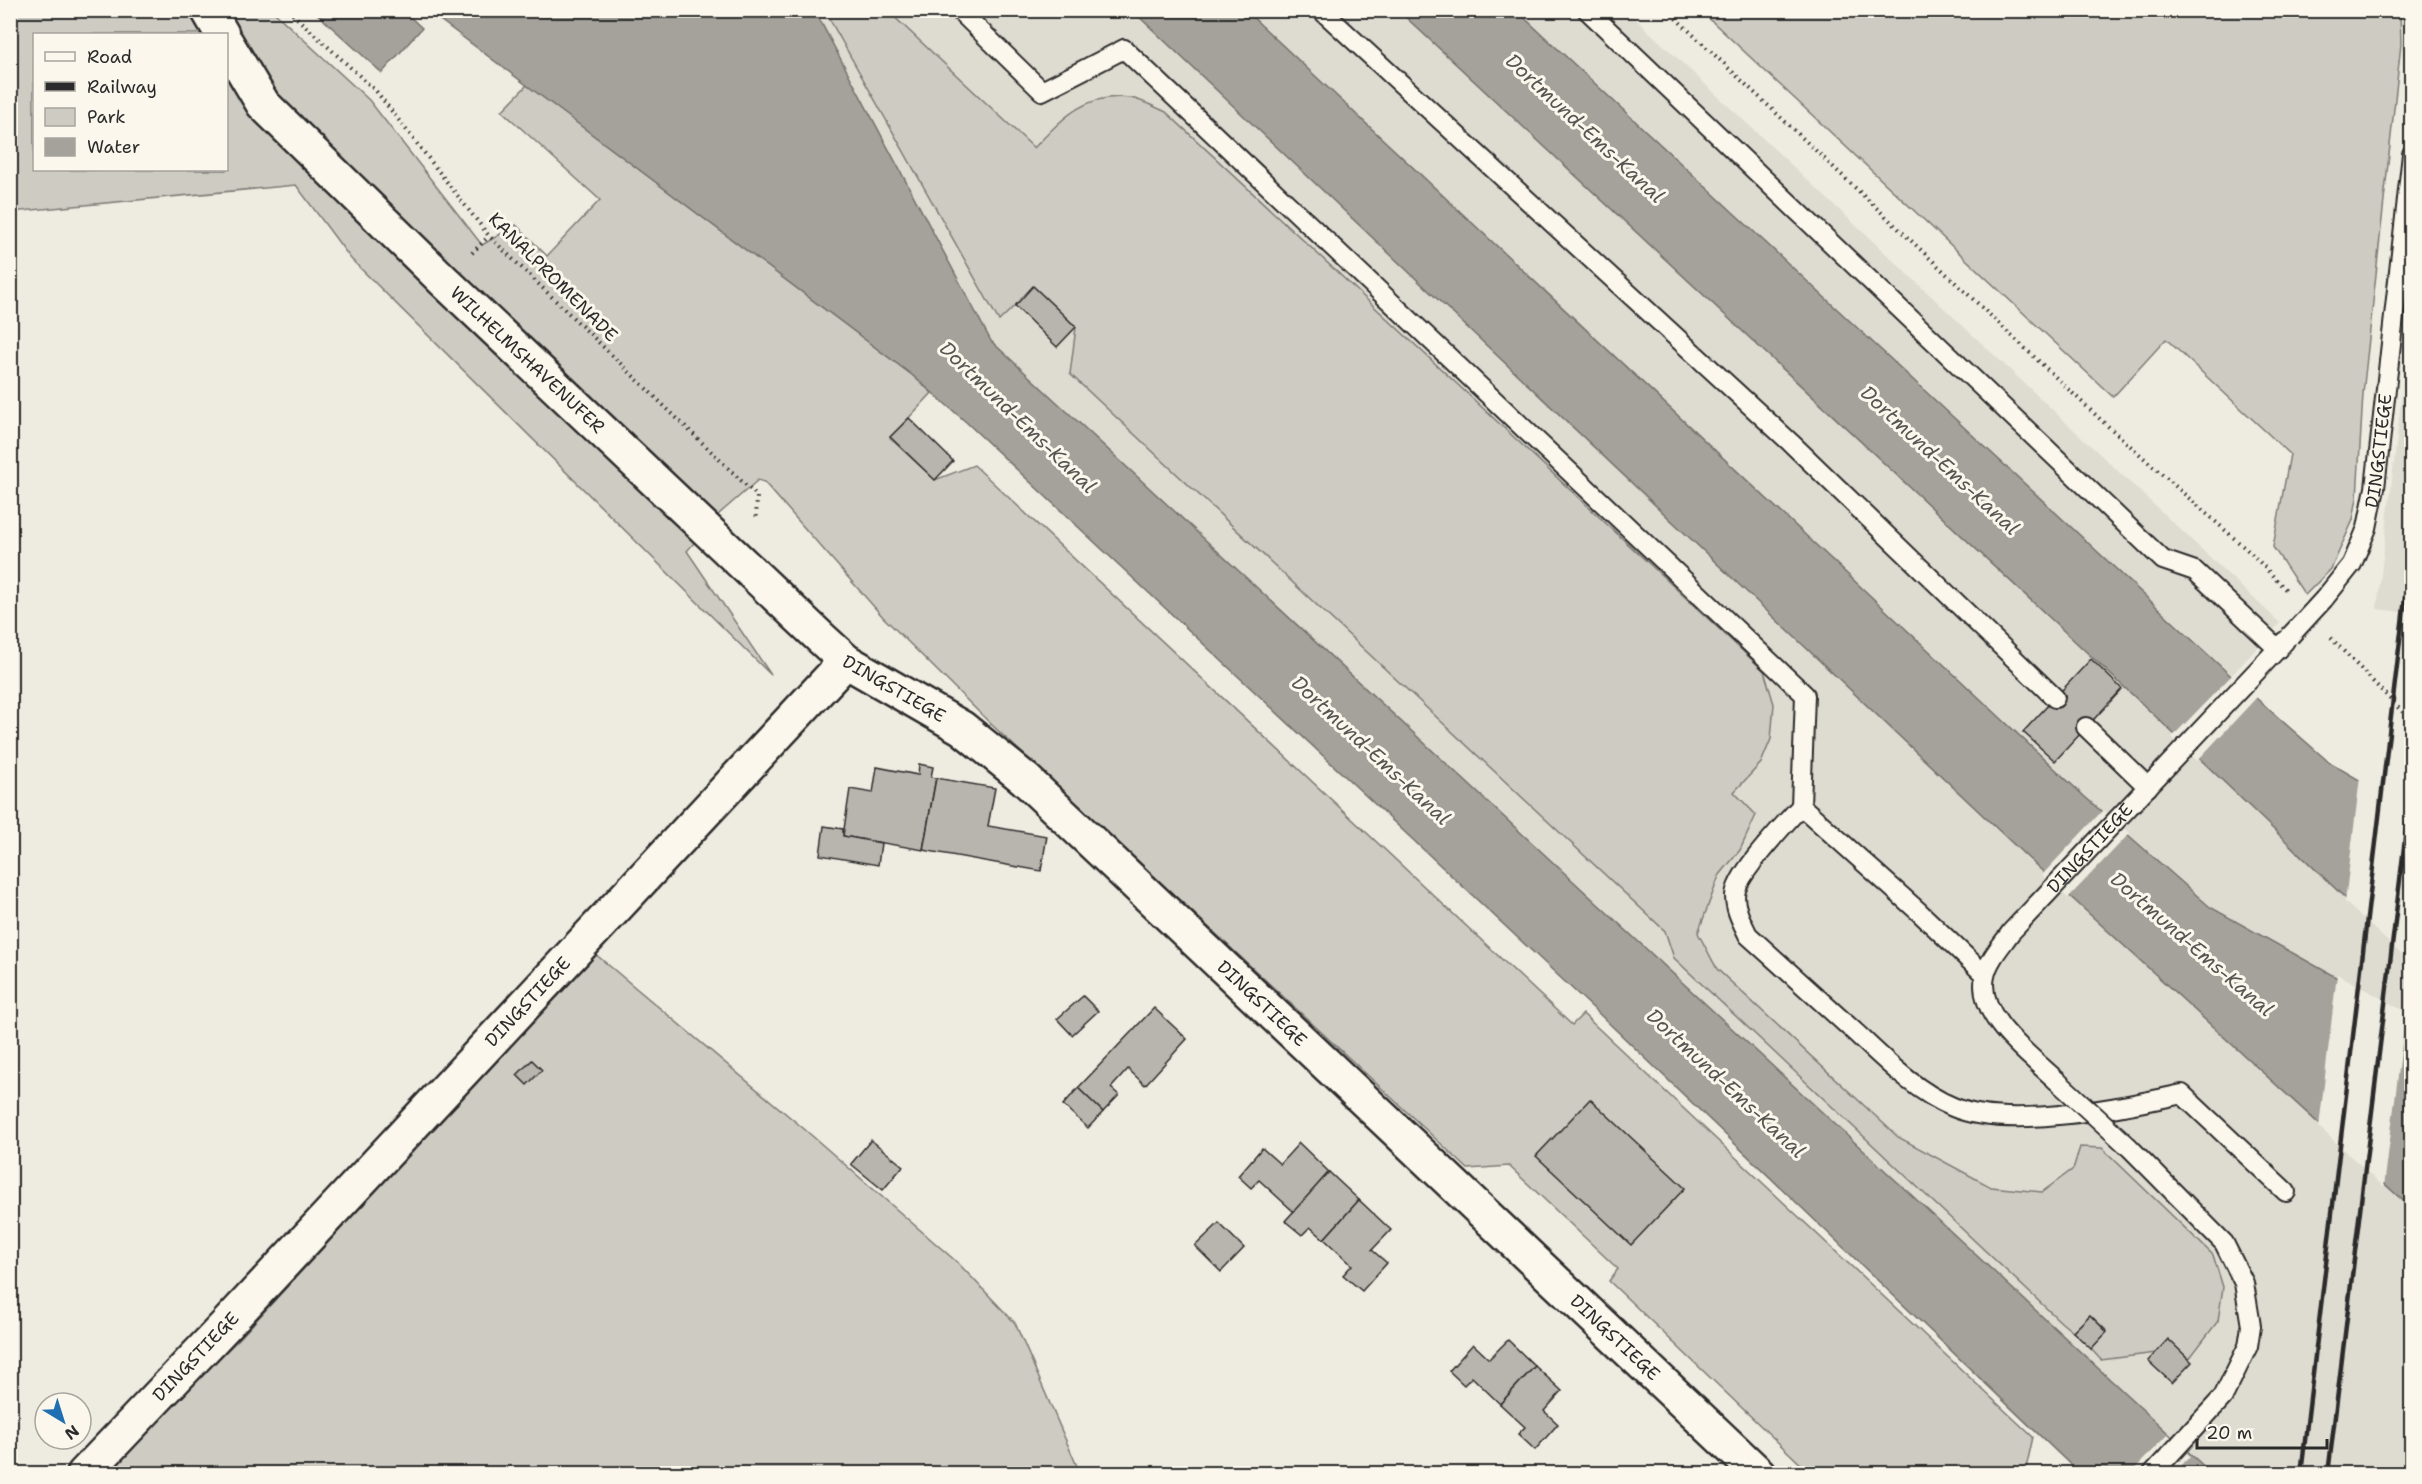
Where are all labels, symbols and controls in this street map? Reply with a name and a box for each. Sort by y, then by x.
legend [33,33,228,171]
text: Road [87,45,132,69]
water label: Dortmund-Ems-Kanal [1500,48,1670,208]
text: Railway [87,75,157,99]
text: Park [87,105,126,129]
text: Water [87,135,140,159]
street label: KANALPROMENADE [483,207,623,347]
street label: WILHELMSHAVENUFER [445,281,610,439]
water label: Dortmund-Ems-Kanal [934,335,1102,499]
water label: Dortmund-Ems-Kanal [1855,380,2025,540]
street label: DINGSTIEGE [2359,392,2397,510]
street label: DINGSTIEGE [838,650,950,728]
water label: Dortmund-Ems-Kanal [1286,670,1456,830]
street label: DINGSTIEGE [2042,798,2138,898]
water label: Dortmund-Ems-Kanal [2105,866,2279,1022]
street label: DINGSTIEGE [480,951,576,1052]
street label: DINGSTIEGE [1212,955,1312,1052]
water label: Dortmund-Ems-Kanal [1641,1003,1811,1163]
street label: DINGSTIEGE [1565,1289,1665,1386]
street label: DINGSTIEGE [147,1307,244,1407]
north arrow [33,1391,93,1451]
scale bar [2197,1412,2328,1450]
text: N [60,1420,83,1445]
text: 20 m [2206,1421,2252,1445]

